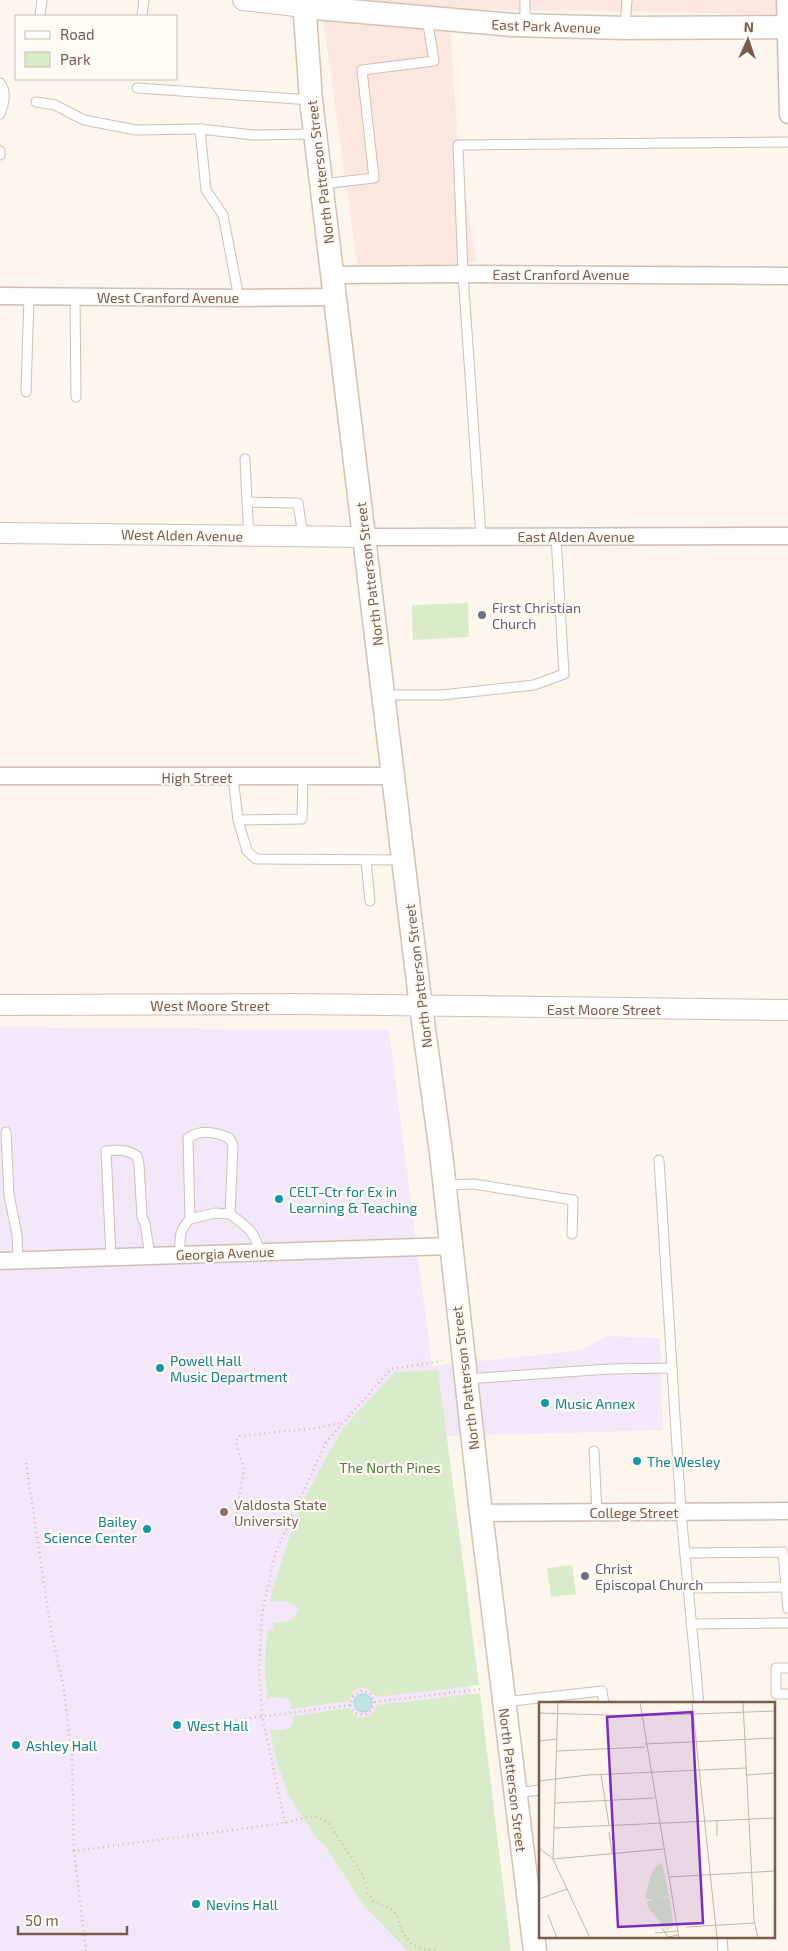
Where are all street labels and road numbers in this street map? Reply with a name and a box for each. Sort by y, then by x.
street label: East Park Avenue [491,16,601,36]
street label: North Patterson Street [303,99,337,245]
street label: East Cranford Avenue [493,266,629,283]
street label: West Cranford Avenue [97,289,239,306]
street label: North Patterson Street [352,501,386,647]
street label: West Alden Avenue [121,525,243,545]
street label: East Alden Avenue [518,528,635,545]
street label: High Street [162,769,232,786]
street label: North Patterson Street [401,903,435,1049]
street label: West Moore Street [150,997,270,1014]
street label: East Moore Street [547,1001,661,1018]
street label: Georgia Avenue [175,1243,275,1263]
street label: North Patterson Street [448,1305,482,1451]
street label: College Street [589,1504,679,1521]
street label: North Patterson Street [496,1707,530,1853]

